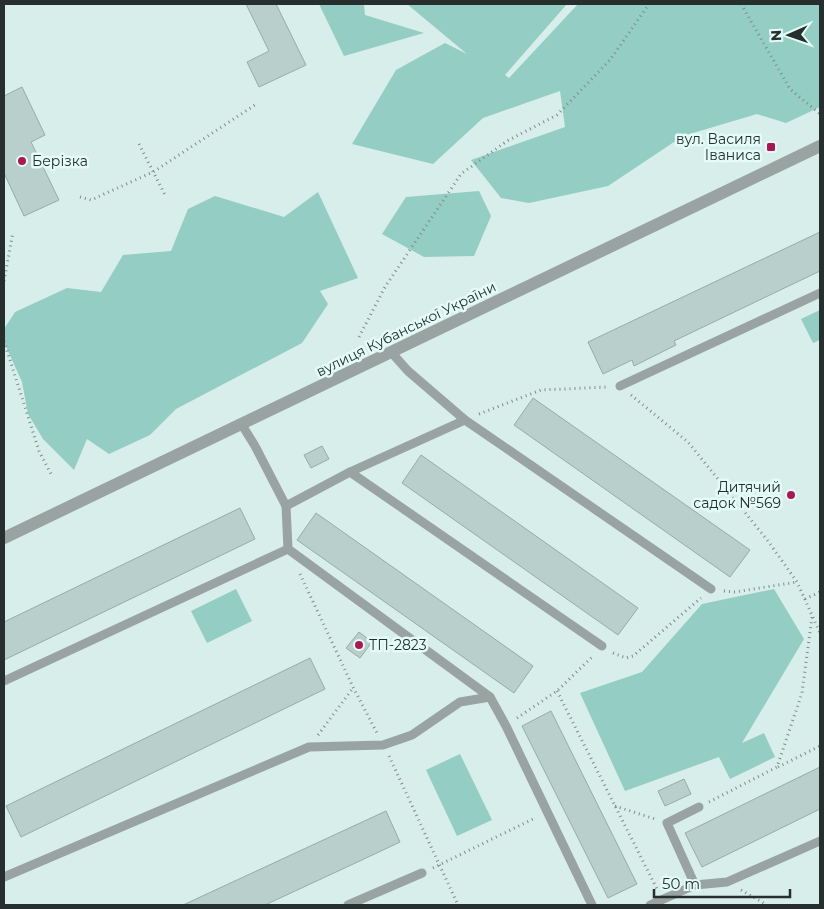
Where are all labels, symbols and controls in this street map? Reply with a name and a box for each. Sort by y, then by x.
north arrow [764,10,814,60]
text: N [767,29,785,41]
place label: вул. Василя Іваниса [676,130,761,164]
marker: вул. Василя Іваниса [765,141,777,153]
place label: Берізка [32,152,88,170]
marker: Берізка [16,155,28,167]
street label: вулиця Кубанської України [313,278,499,380]
place label: Дитячий садок №569 [693,478,781,512]
marker: Дитячий садок №569 [785,489,797,501]
place label: ТП-2823 [369,636,427,654]
marker: ТП-2823 [353,639,365,651]
scale bar [654,866,790,898]
text: 50 m [662,874,700,893]

